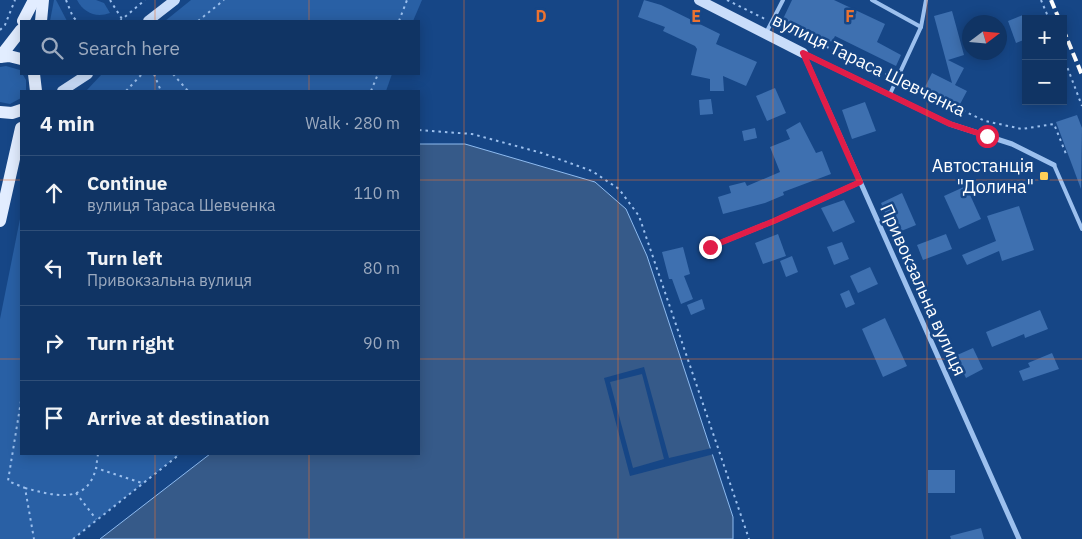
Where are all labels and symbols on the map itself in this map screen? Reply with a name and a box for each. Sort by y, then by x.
text: D [535,6,547,26]
text: E [691,6,701,26]
text: F [845,6,855,26]
street label: вулиця Тараса Шевченка [769,8,970,122]
north arrow [962,15,1007,60]
route start [976,125,999,148]
place label: Автостанція "Долина" [932,154,1034,198]
marker: Автостанція "Долина" [1038,170,1050,182]
street label: Привокзальна вулиця [875,200,972,379]
route end [699,236,722,259]

